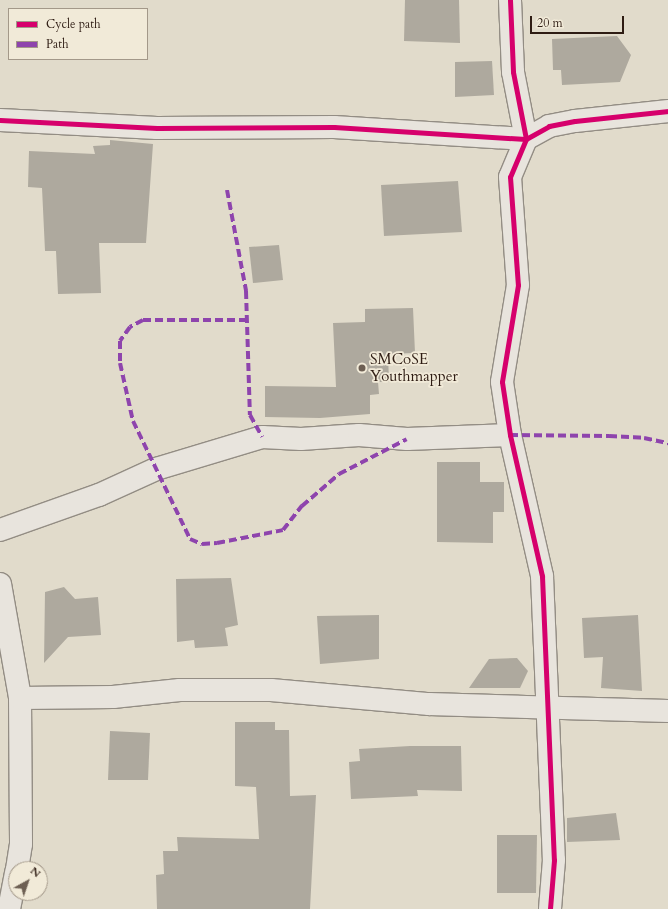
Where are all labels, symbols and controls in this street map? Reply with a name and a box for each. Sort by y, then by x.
legend [8,8,148,60]
scale bar [532,8,626,34]
text: 20 m [537,15,563,31]
text: Cycle path [46,16,101,32]
text: Path [46,36,69,52]
place label: SMCoSE Youthmapper [370,350,458,385]
marker: SMCoSE Youthmapper [357,363,367,373]
north arrow [8,861,48,901]
text: N [27,863,44,881]

